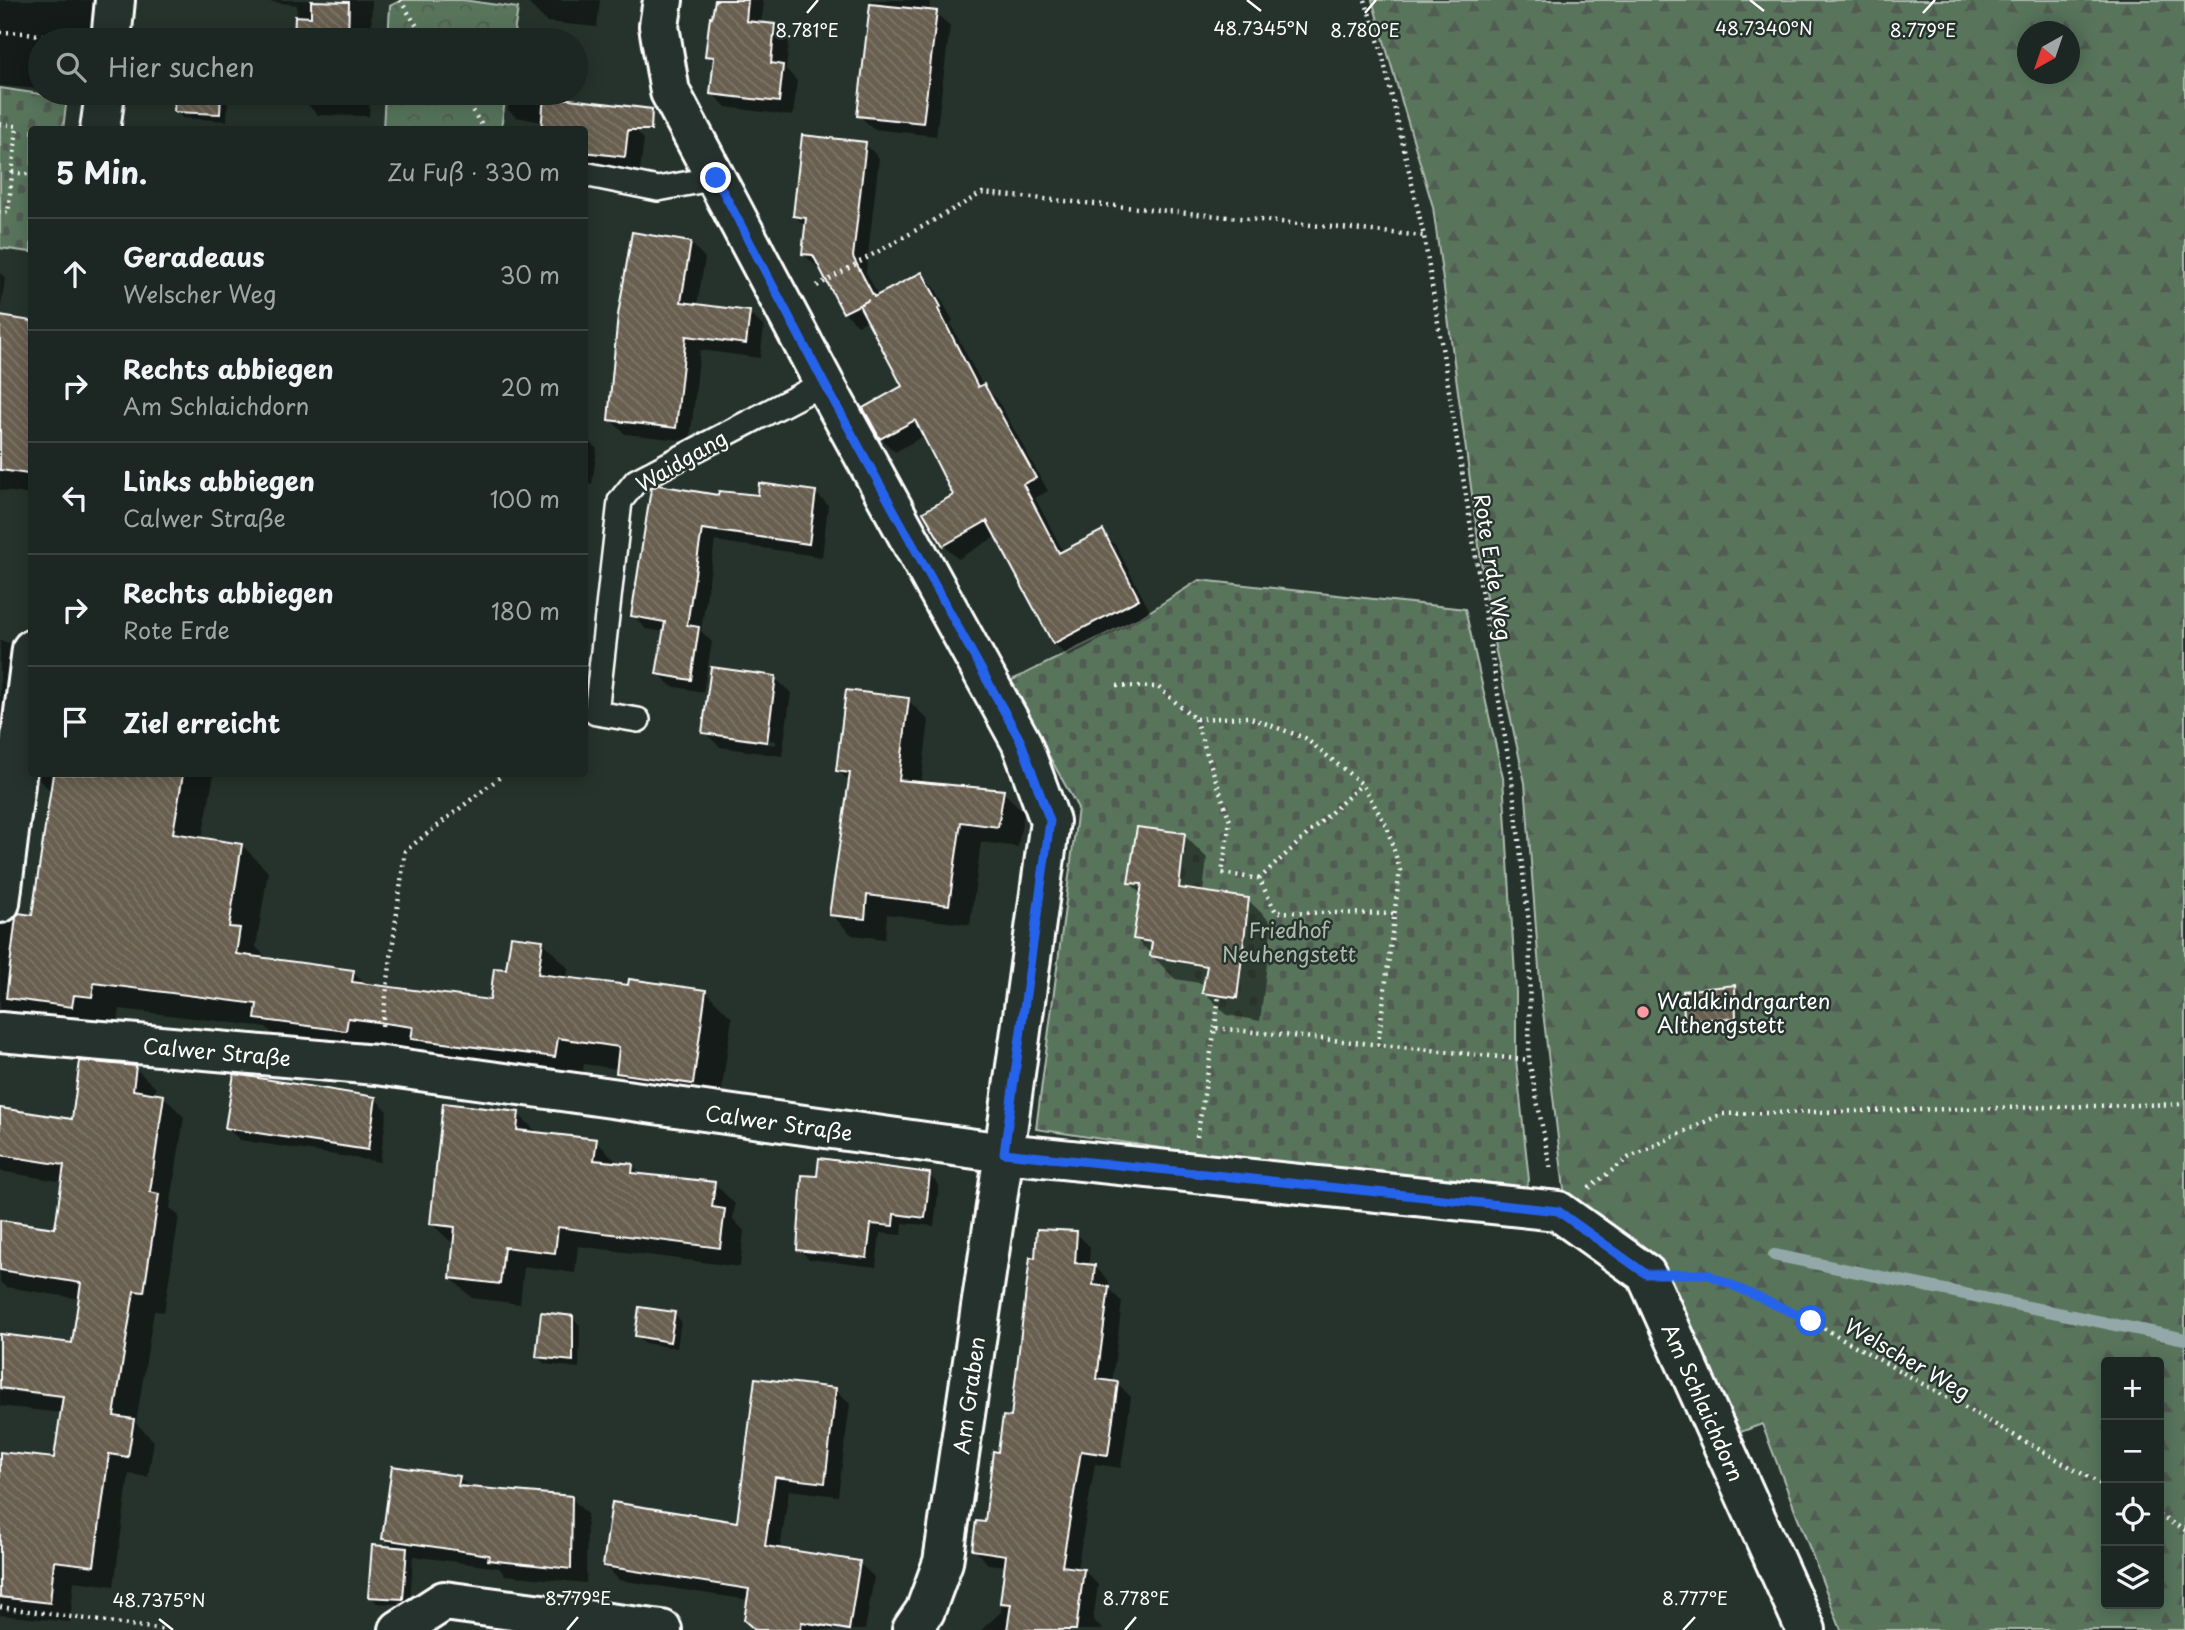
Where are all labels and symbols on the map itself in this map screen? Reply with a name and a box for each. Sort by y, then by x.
text: 48.7345°N [1213,14,1309,41]
text: 48.7340°N [1715,14,1813,41]
text: 8.781°E [775,16,839,43]
text: 8.780°E [1330,16,1400,43]
text: 8.779°E [1890,16,1956,43]
north arrow [2017,21,2080,84]
route end [700,162,731,193]
street label: Waidgang [630,421,732,499]
street label: Rote Erde Weg [1467,491,1521,643]
park label: Friedhof Neuhengstett [1222,913,1356,969]
place label: Waldkindrgarten Althengstett [1657,984,1830,1040]
marker: Waldkindrgarten Althengstett [1635,1004,1651,1020]
street label: Calwer Straße [142,1029,292,1073]
street label: Calwer Straße [703,1096,855,1148]
route start [1795,1305,1826,1336]
street label: Welscher Weg [1839,1309,1977,1407]
street label: Am Schlaichdorn [1655,1318,1753,1486]
street label: Am Graben [944,1334,992,1456]
text: 8.779°E [545,1584,611,1611]
text: 8.778°E [1103,1584,1169,1611]
text: 8.777°E [1662,1584,1728,1611]
text: 48.7375°N [112,1586,206,1613]

